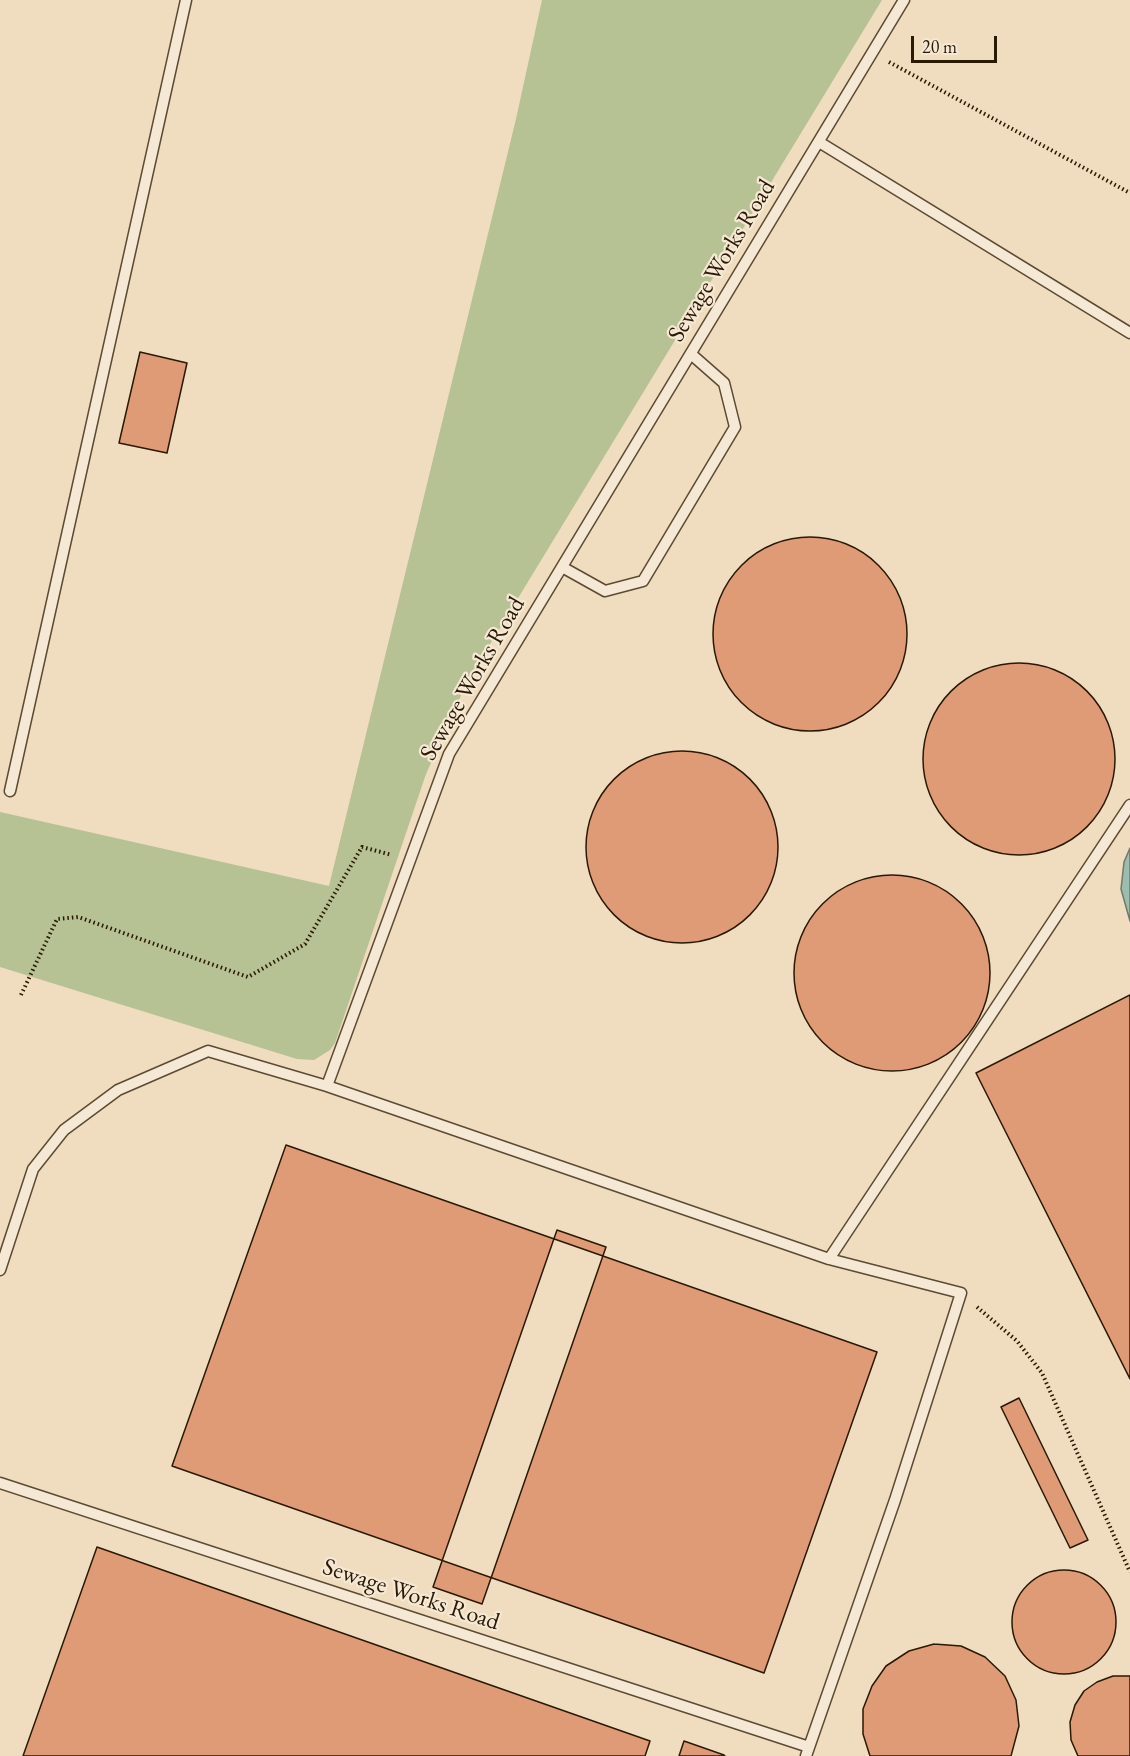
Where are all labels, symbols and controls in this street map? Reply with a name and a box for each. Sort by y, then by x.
scale bar [914,24,1000,62]
text: 20 m [922,35,957,58]
street label: Sewage Works Road [662,175,782,347]
street label: Sewage Works Road [414,592,532,766]
street label: Sewage Works Road [319,1553,503,1637]

